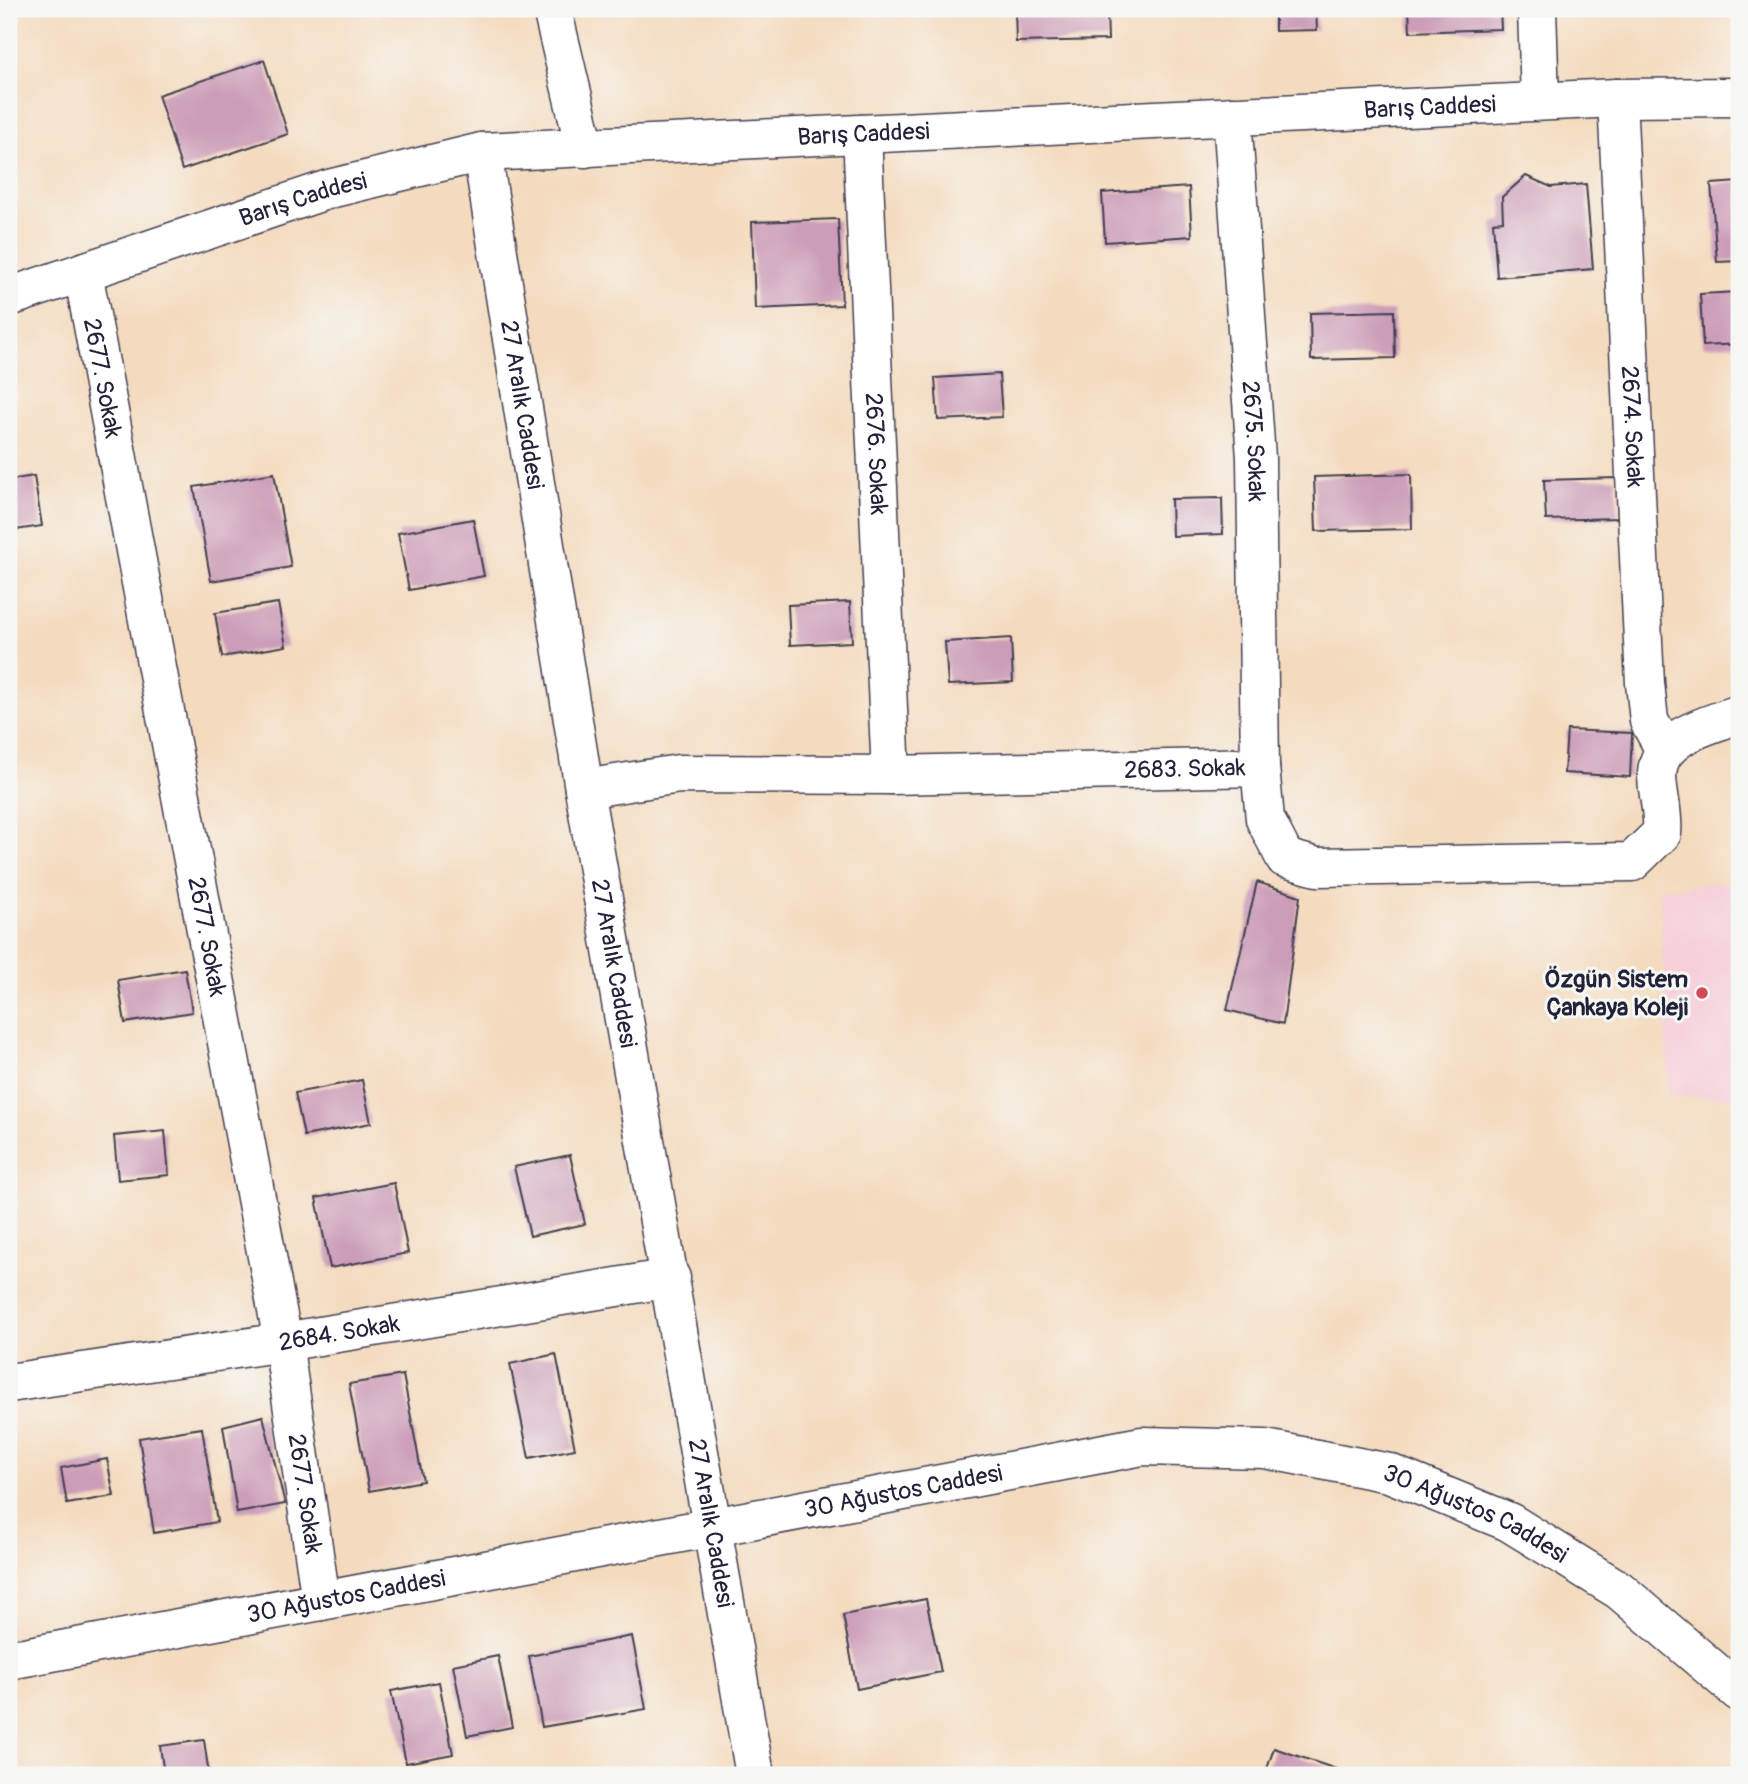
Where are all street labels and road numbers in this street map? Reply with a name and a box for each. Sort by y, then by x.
street label: Barış Caddesi [1363,89,1497,125]
street label: Barış Caddesi [797,116,930,151]
street label: Barış Caddesi [235,166,370,233]
street label: 2677. Sokak [77,316,128,440]
street label: 27 Aralık Caddesi [495,318,550,491]
street label: 2674. Sokak [1615,365,1650,488]
street label: 2675. Sokak [1236,380,1271,502]
street label: 2676. Sokak [859,392,894,515]
street label: 2683. Sokak [1124,753,1246,784]
street label: 2677. Sokak [182,874,233,999]
street label: 27 Aralık Caddesi [585,877,643,1050]
street label: 2684. Sokak [277,1308,402,1357]
street label: 2677. Sokak [282,1432,328,1556]
street label: 27 Aralık Caddesi [682,1436,740,1610]
street label: 30 Ağustos Caddesi [802,1458,1005,1524]
street label: 30 Ağustos Caddesi [1379,1458,1573,1569]
street label: 30 Ağustos Caddesi [245,1563,448,1629]

